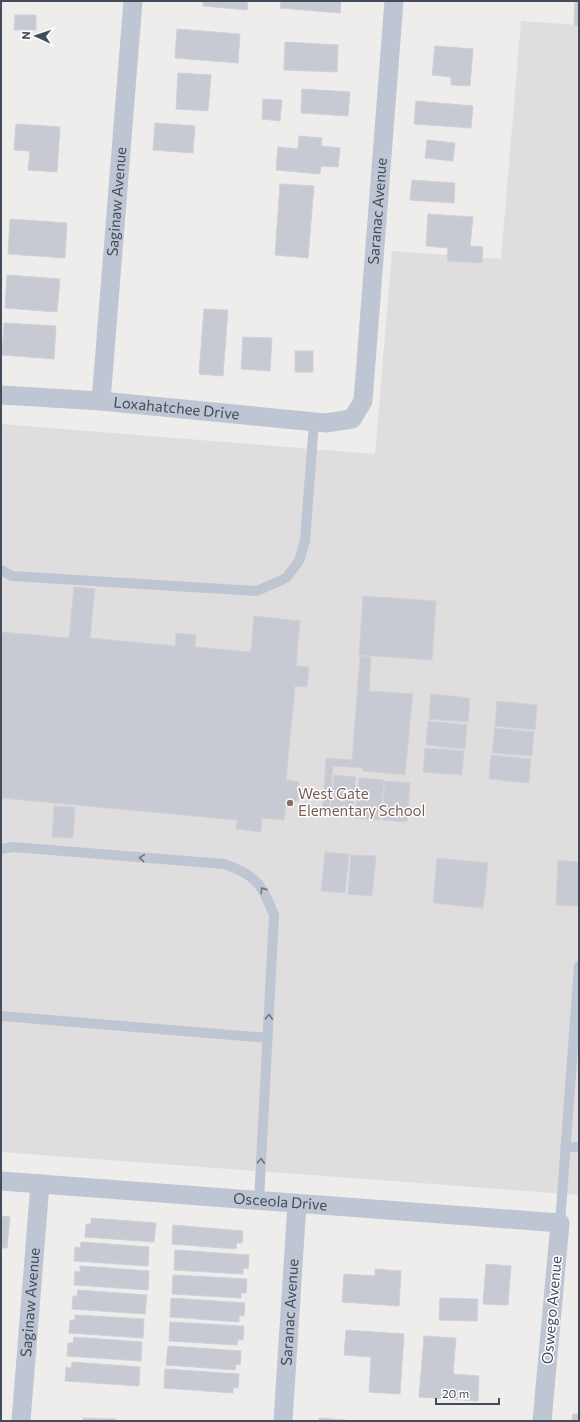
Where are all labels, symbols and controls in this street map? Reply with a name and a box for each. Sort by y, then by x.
north arrow [16,16,56,56]
text: N [19,31,32,40]
street label: Saginaw Avenue [103,146,129,257]
street label: Saranac Avenue [364,157,390,265]
street label: Loxahatchee Drive [113,392,241,423]
place label: West Gate Elementary School [298,784,425,819]
marker: West Gate Elementary School [285,798,295,808]
one-way arrow [139,853,145,862]
one-way arrow [260,887,268,894]
one-way arrow [265,1014,274,1020]
one-way arrow [257,1158,266,1164]
street label: Osceola Drive [233,1188,328,1213]
street label: Saginaw Avenue [16,1247,43,1358]
street label: Oswego Avenue [537,1255,565,1365]
street label: Saranac Avenue [277,1258,301,1366]
scale bar [436,1380,499,1406]
text: 20 m [442,1386,469,1400]

